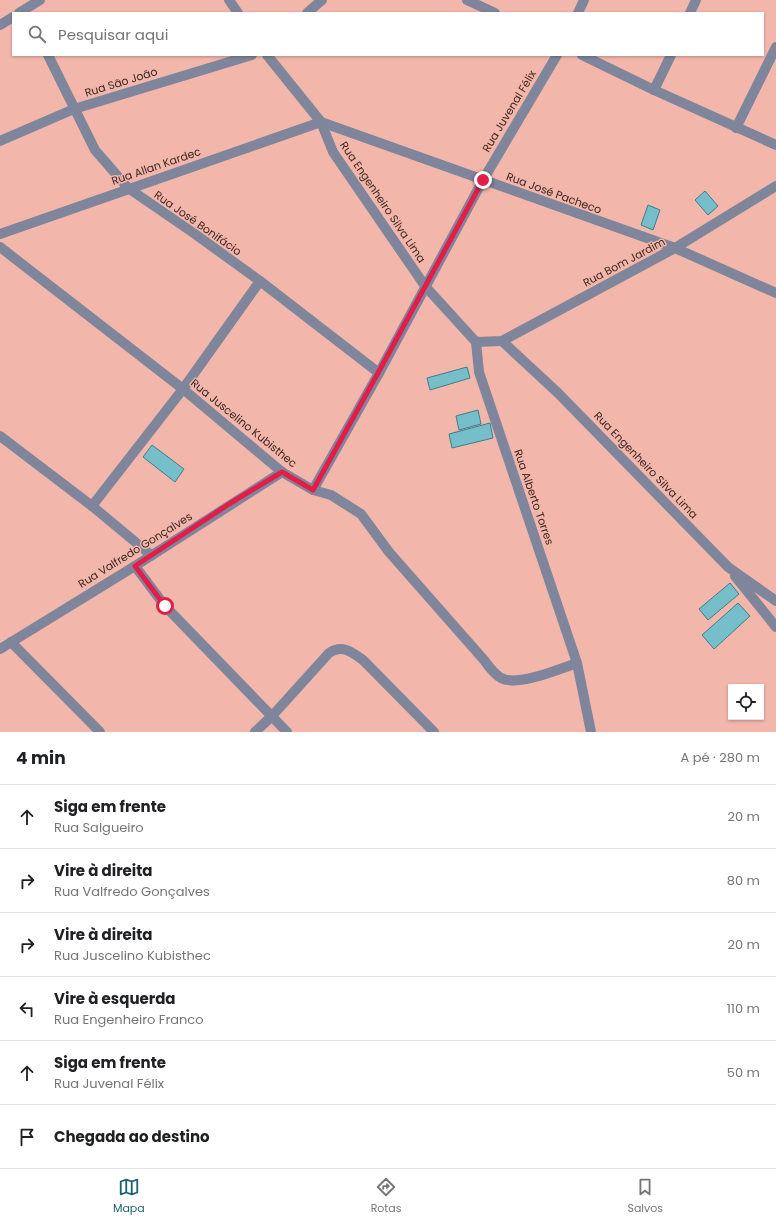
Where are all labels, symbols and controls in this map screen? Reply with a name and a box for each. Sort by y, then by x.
search box [12,12,764,56]
icon: search [26,23,48,45]
text: Pesquisar aqui [58,24,168,45]
street label: Rua São João [83,63,159,101]
street label: Rua Juvenal Félix [478,66,540,155]
street label: Rua Engenheiro Silva Lima [336,138,430,266]
street label: Rua Allan Kardec [109,143,203,189]
street label: Rua José Pacheco [504,168,604,218]
route end [474,171,492,189]
street label: Rua José Bonifácio [151,187,245,259]
street label: Rua Bom Jardim [580,234,668,290]
street label: Rua Juscelino Kubisthec [187,375,301,471]
street label: Rua Engenheiro Silva Lima [590,408,702,522]
street label: Rua Alberto Torres [510,447,558,547]
street label: Rua Valfredo Gonçalves [75,508,195,592]
route start [156,597,174,615]
map controls [728,684,764,720]
button: locate [728,684,764,720]
text: 4 min [16,746,66,770]
text: A pé · 280 m [681,748,760,767]
text: Siga em frente [54,796,166,817]
icon: ahead [16,806,38,828]
text: 20 m [727,807,760,826]
text: Rua Salgueiro [54,818,144,837]
text: Vire à direita [54,860,153,881]
icon: right [16,870,38,892]
text: 80 m [727,871,760,890]
text: Rua Valfredo Gonçalves [54,882,210,901]
text: Vire à direita [54,924,153,945]
icon: right [16,934,38,956]
text: 20 m [727,935,760,954]
text: Rua Juscelino Kubisthec [54,946,211,965]
text: Vire à esquerda [54,988,176,1009]
icon: left [16,998,38,1020]
text: 110 m [727,999,760,1018]
text: Rua Engenheiro Franco [54,1010,204,1029]
text: Siga em frente [54,1052,166,1073]
icon: ahead [16,1062,38,1084]
text: 50 m [727,1063,760,1082]
text: Rua Juvenal Félix [54,1074,164,1093]
icon: arrive [16,1126,38,1148]
text: Chegada ao destino [54,1126,210,1147]
tab: Mapa [113,1176,145,1217]
tab: Rotas [371,1176,402,1217]
tab: Salvos [627,1176,663,1217]

